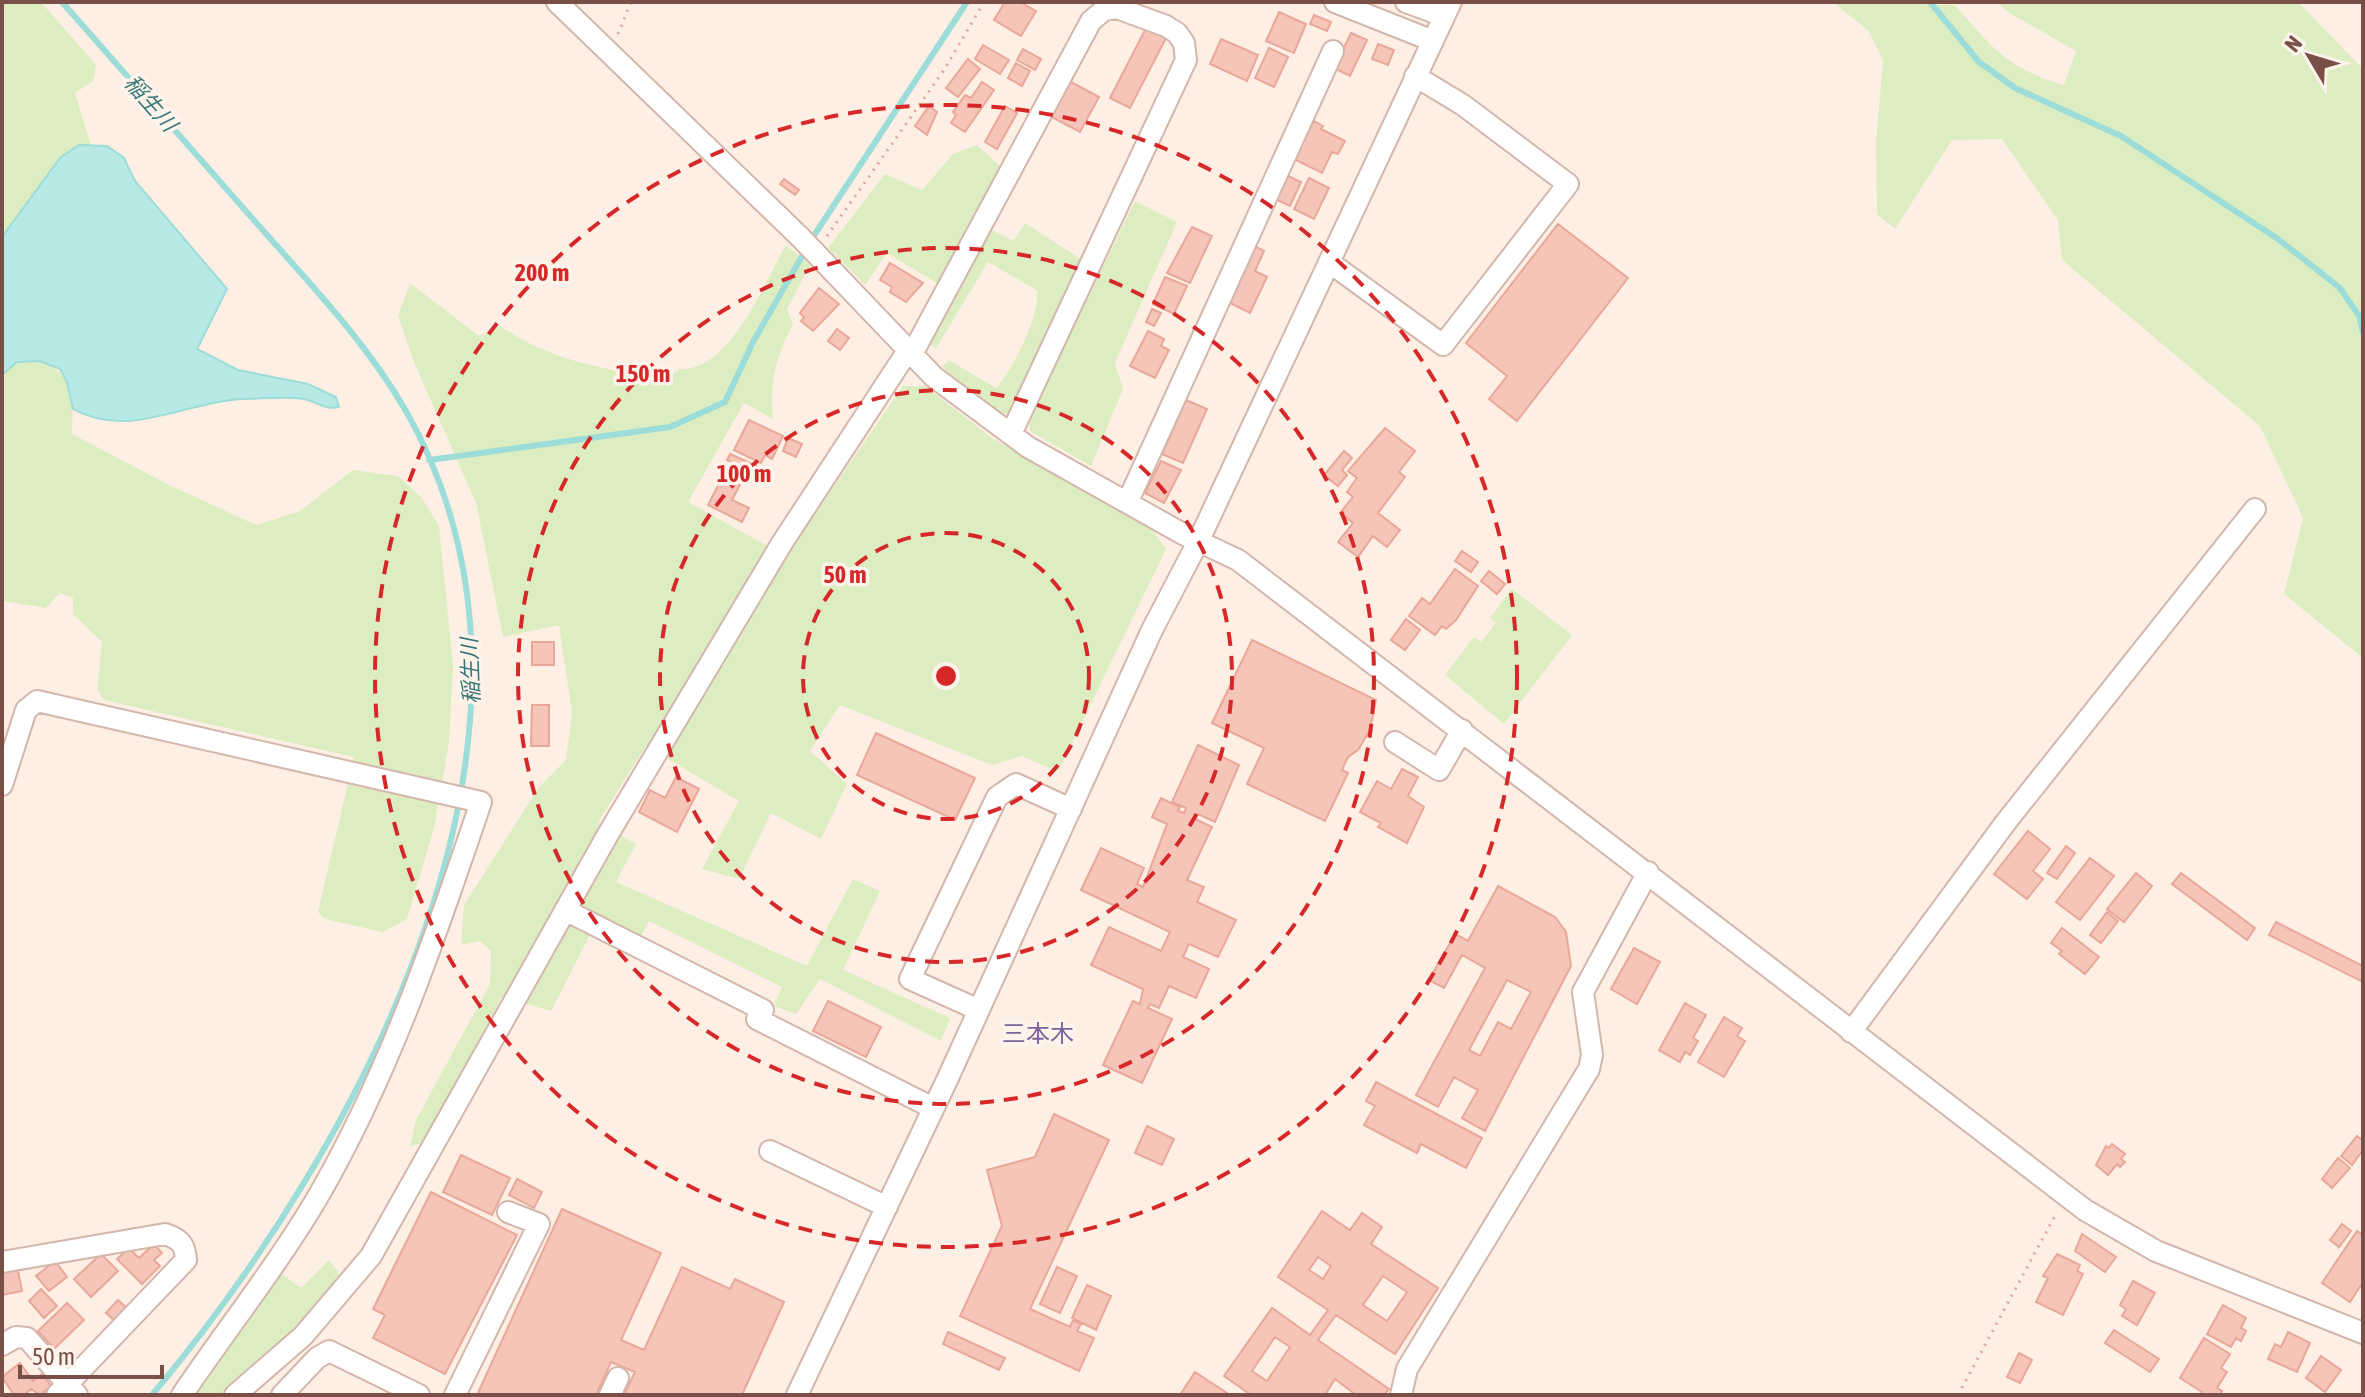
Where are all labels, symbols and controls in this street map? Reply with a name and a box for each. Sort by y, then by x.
north arrow [2269,16,2349,96]
text: N [2279,31,2307,57]
water label: 稲生川 [120,70,184,138]
text: 200 m [515,259,569,286]
text: 150 m [616,360,670,387]
text: 100 m [717,460,771,487]
text: 50 m [823,561,867,588]
water label: 稲生川 [456,636,484,704]
centre of rings [932,662,960,690]
district label: 三本木 [1002,1020,1074,1047]
scale bar [20,1329,162,1379]
text: 50 m [32,1343,75,1370]

